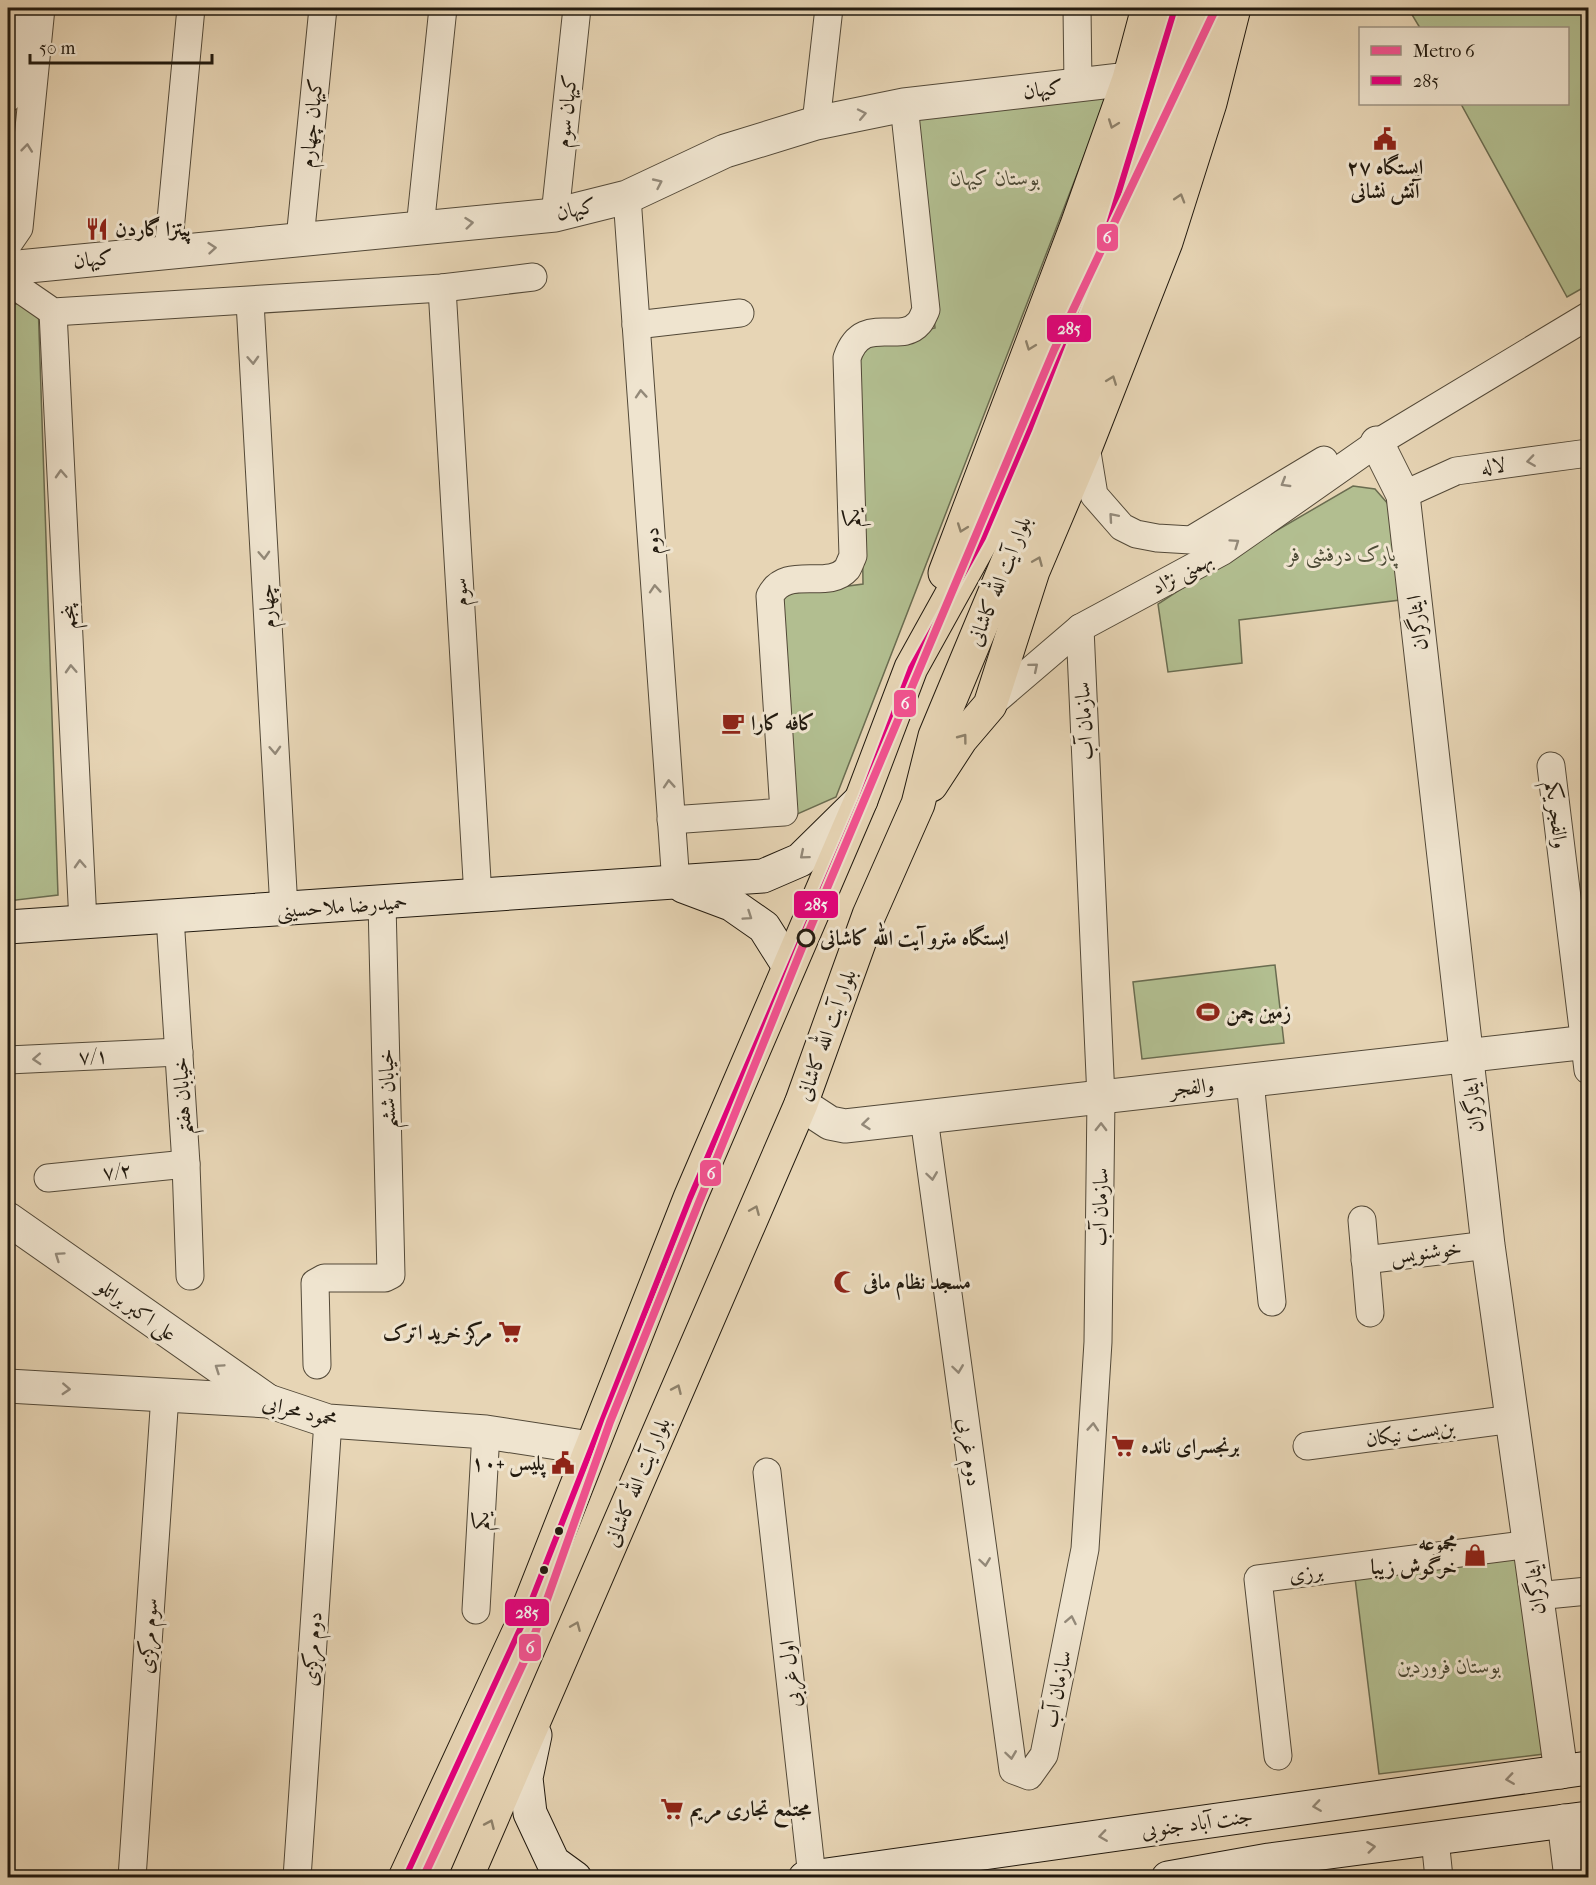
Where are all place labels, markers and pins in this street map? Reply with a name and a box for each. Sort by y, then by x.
public building icon: ایستگاه ۲۷ آتش نشانی [1372,126,1398,152]
place label: ایستگاه ۲۷ آتش نشانی [1347,153,1423,205]
restaurant icon: پیتزا گاردن [84,216,110,242]
place label: پیتزا گاردن [115,216,191,245]
cafe icon: کافه کارا [720,710,746,736]
place label: کافه کارا [751,711,815,736]
place label: ایستگاه مترو آیت الله کاشانی [819,921,1009,951]
marker: ایستگاه مترو آیت الله کاشانی [797,929,815,947]
sports icon: زمین چمن [1195,999,1221,1025]
place label: زمین چمن [1226,1000,1291,1026]
mosque icon: مسجد نظام مافی [832,1269,858,1295]
place label: مسجد نظام مافی [862,1270,971,1301]
supermarket icon: مرکز خرید اترک [497,1319,523,1345]
place label: مرکز خرید اترک [383,1320,492,1347]
supermarket icon: برنجسرای نانده [1110,1433,1136,1459]
place label: برنجسرای نانده [1141,1434,1240,1460]
public building icon: پلیس +۱۰ [550,1450,576,1476]
place label: پلیس +۱۰ [472,1451,547,1478]
unlabelled marker [553,1525,565,1537]
place label: مجموعه خرگوش زیبا [1371,1531,1457,1580]
shop icon: مجموعه خرگوش زیبا [1462,1542,1488,1568]
unlabelled marker [538,1564,550,1576]
supermarket icon: مجتمع تجاری مریم [659,1796,685,1822]
place label: مجتمع تجاری مریم [690,1797,812,1828]

